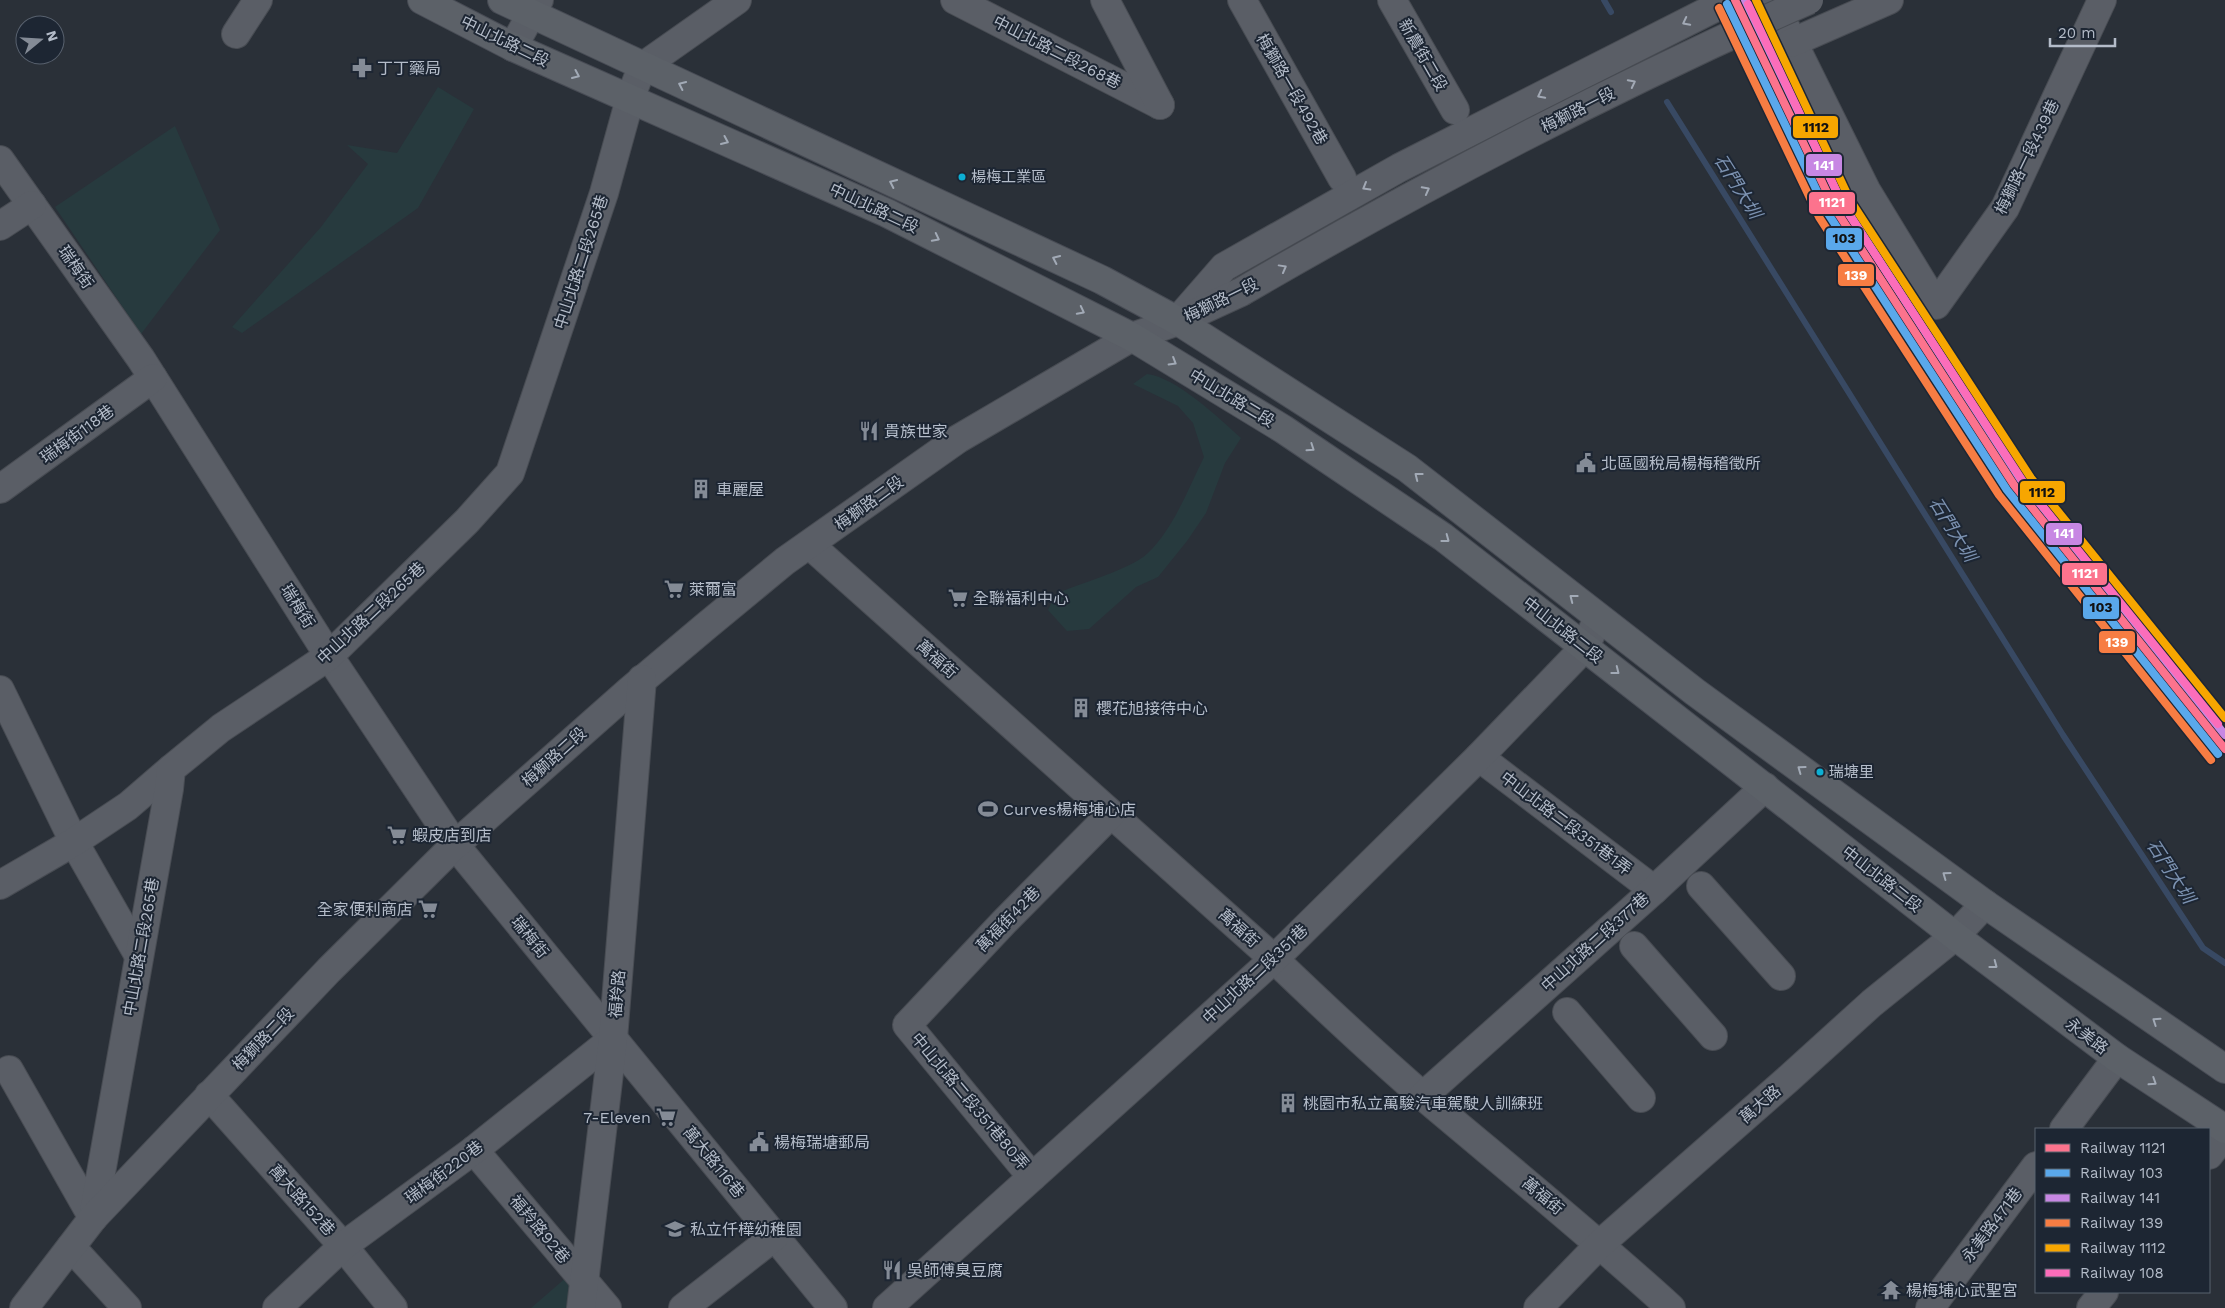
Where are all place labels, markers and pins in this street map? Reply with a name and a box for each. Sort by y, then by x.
pharmacy icon: 丁丁藥局 [351,57,373,79]
place label: 丁丁藥局 [377,59,441,78]
place label: 楊梅工業區 [971,168,1046,186]
marker: 楊梅工業區 [957,172,967,182]
restaurant icon: 貴族世家 [858,420,880,442]
place label: 貴族世家 [884,422,948,441]
public building icon: 北區國稅局楊梅稽徵所 [1575,452,1597,474]
place label: 北區國稅局楊梅稽徵所 [1601,454,1761,473]
building icon: 車麗屋 [690,478,712,500]
place label: 車麗屋 [716,480,764,499]
supermarket icon: 萊爾富 [663,578,685,600]
place label: 萊爾富 [689,580,737,599]
supermarket icon: 全聯福利中心 [947,587,969,609]
place label: 全聯福利中心 [973,589,1069,608]
building icon: 櫻花旭接待中心 [1070,697,1092,719]
place label: 櫻花旭接待中心 [1096,699,1208,718]
place label: 瑞塘里 [1829,763,1874,781]
marker: 瑞塘里 [1815,767,1825,777]
sports icon: Curves楊梅埔心店 [977,798,999,820]
place label: Curves楊梅埔心店 [1003,800,1136,819]
supermarket icon: 蝦皮店到店 [386,824,408,846]
place label: 蝦皮店到店 [412,826,492,845]
supermarket icon: 全家便利商店 [417,898,439,920]
place label: 全家便利商店 [317,900,413,919]
building icon: 桃園市私立萬駿汽車駕駛人訓練班 [1277,1092,1299,1114]
place label: 桃園市私立萬駿汽車駕駛人訓練班 [1303,1094,1543,1113]
supermarket icon: 7-Eleven [655,1106,677,1128]
place label: 7-Eleven [583,1108,651,1127]
public building icon: 楊梅瑞塘郵局 [748,1131,770,1153]
place label: 楊梅瑞塘郵局 [774,1133,870,1152]
school or university icon: 私立仟樺幼稚園 [664,1218,686,1240]
place label: 私立仟樺幼稚園 [690,1220,802,1239]
restaurant icon: 吳師傅臭豆腐 [881,1259,903,1281]
place label: 吳師傅臭豆腐 [907,1261,1003,1280]
temple icon: 楊梅埔心武聖宮 [1880,1279,1902,1301]
place label: 楊梅埔心武聖宮 [1906,1281,2018,1300]

